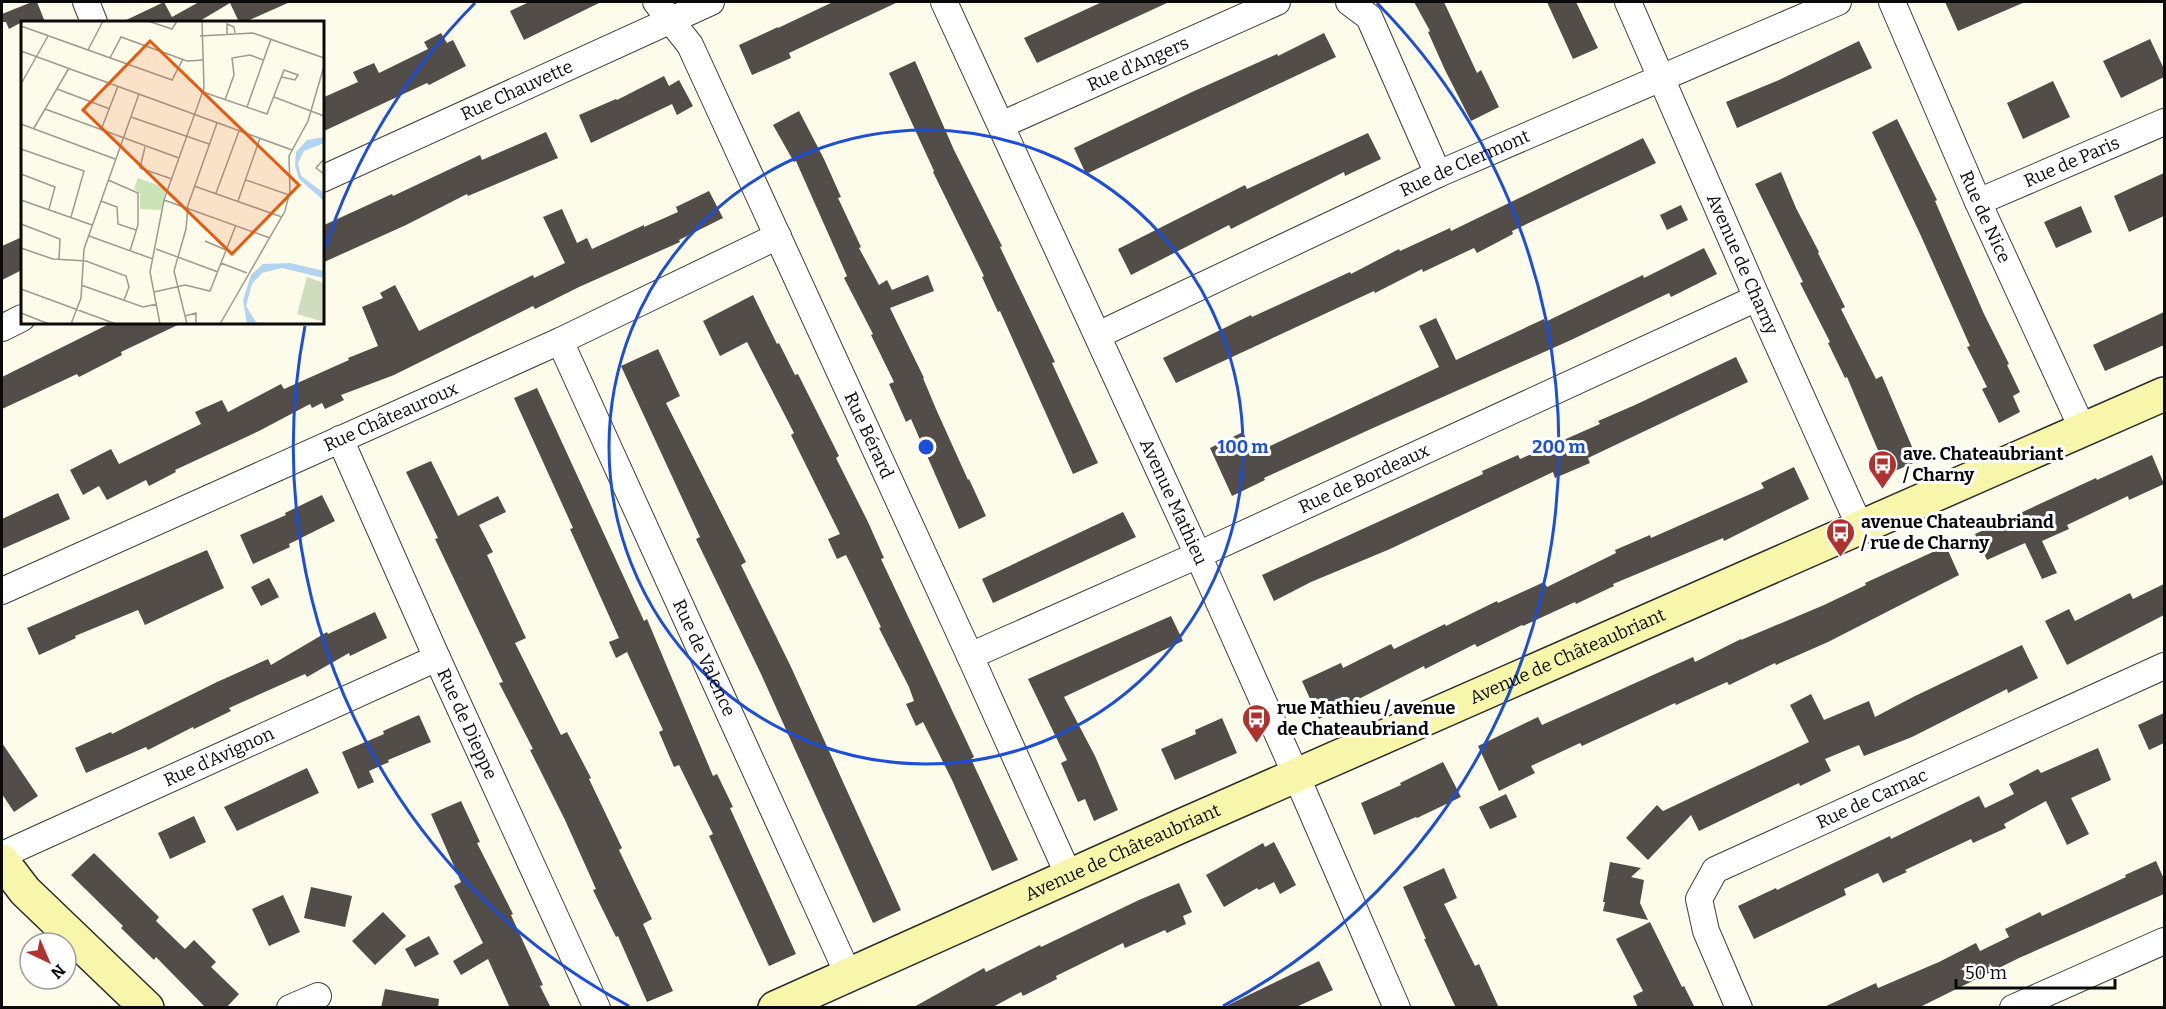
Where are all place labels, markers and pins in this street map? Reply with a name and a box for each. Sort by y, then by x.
centre of rings [916,437,936,457]
place label: ave. Chateaubriant / Charny [1902,443,2064,486]
bus stop icon: ave. Chateaubriant / Charny [1866,448,1898,490]
place label: avenue Chateaubriand / rue de Charny [1860,511,2054,554]
bus stop icon: avenue Chateaubriand / rue de Charny [1824,516,1856,558]
place label: rue Mathieu / avenue de Chateaubriand [1277,697,1456,740]
bus stop icon: rue Mathieu / avenue de Chateaubriand [1240,702,1272,744]

